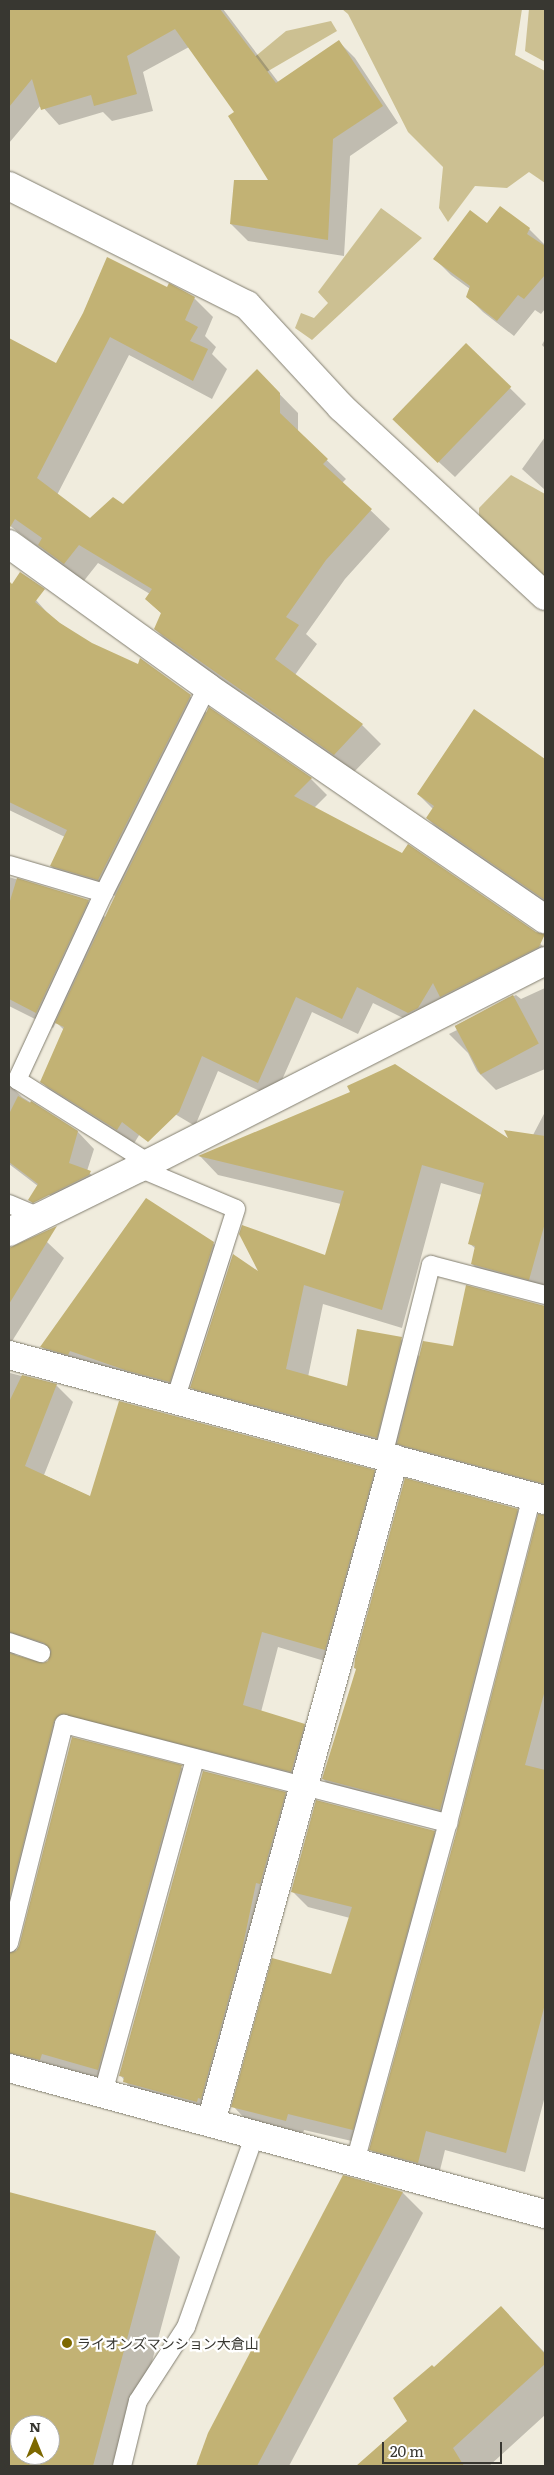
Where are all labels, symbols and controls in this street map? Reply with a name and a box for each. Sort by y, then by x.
place label: ライオンズマンション大倉山 [77,2335,259,2351]
marker: ライオンズマンション大倉山 [61,2337,73,2349]
north arrow [10,2415,60,2465]
text: N [29,2416,41,2436]
scale bar [384,2432,504,2464]
text: 20 m [390,2439,424,2462]

